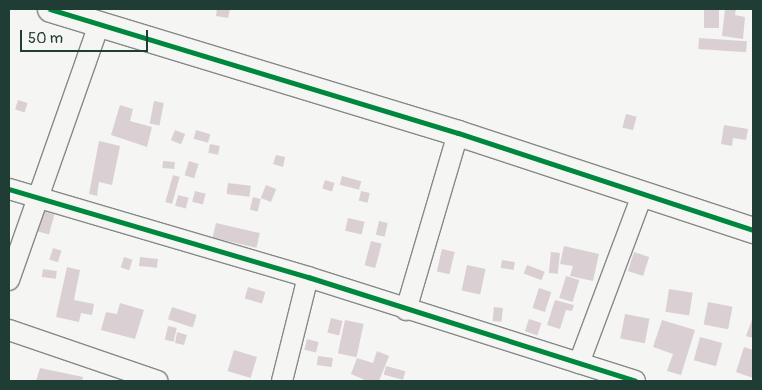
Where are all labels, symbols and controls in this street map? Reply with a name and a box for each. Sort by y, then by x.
scale bar [22,20,150,52]
text: 50 m [28,29,63,48]

